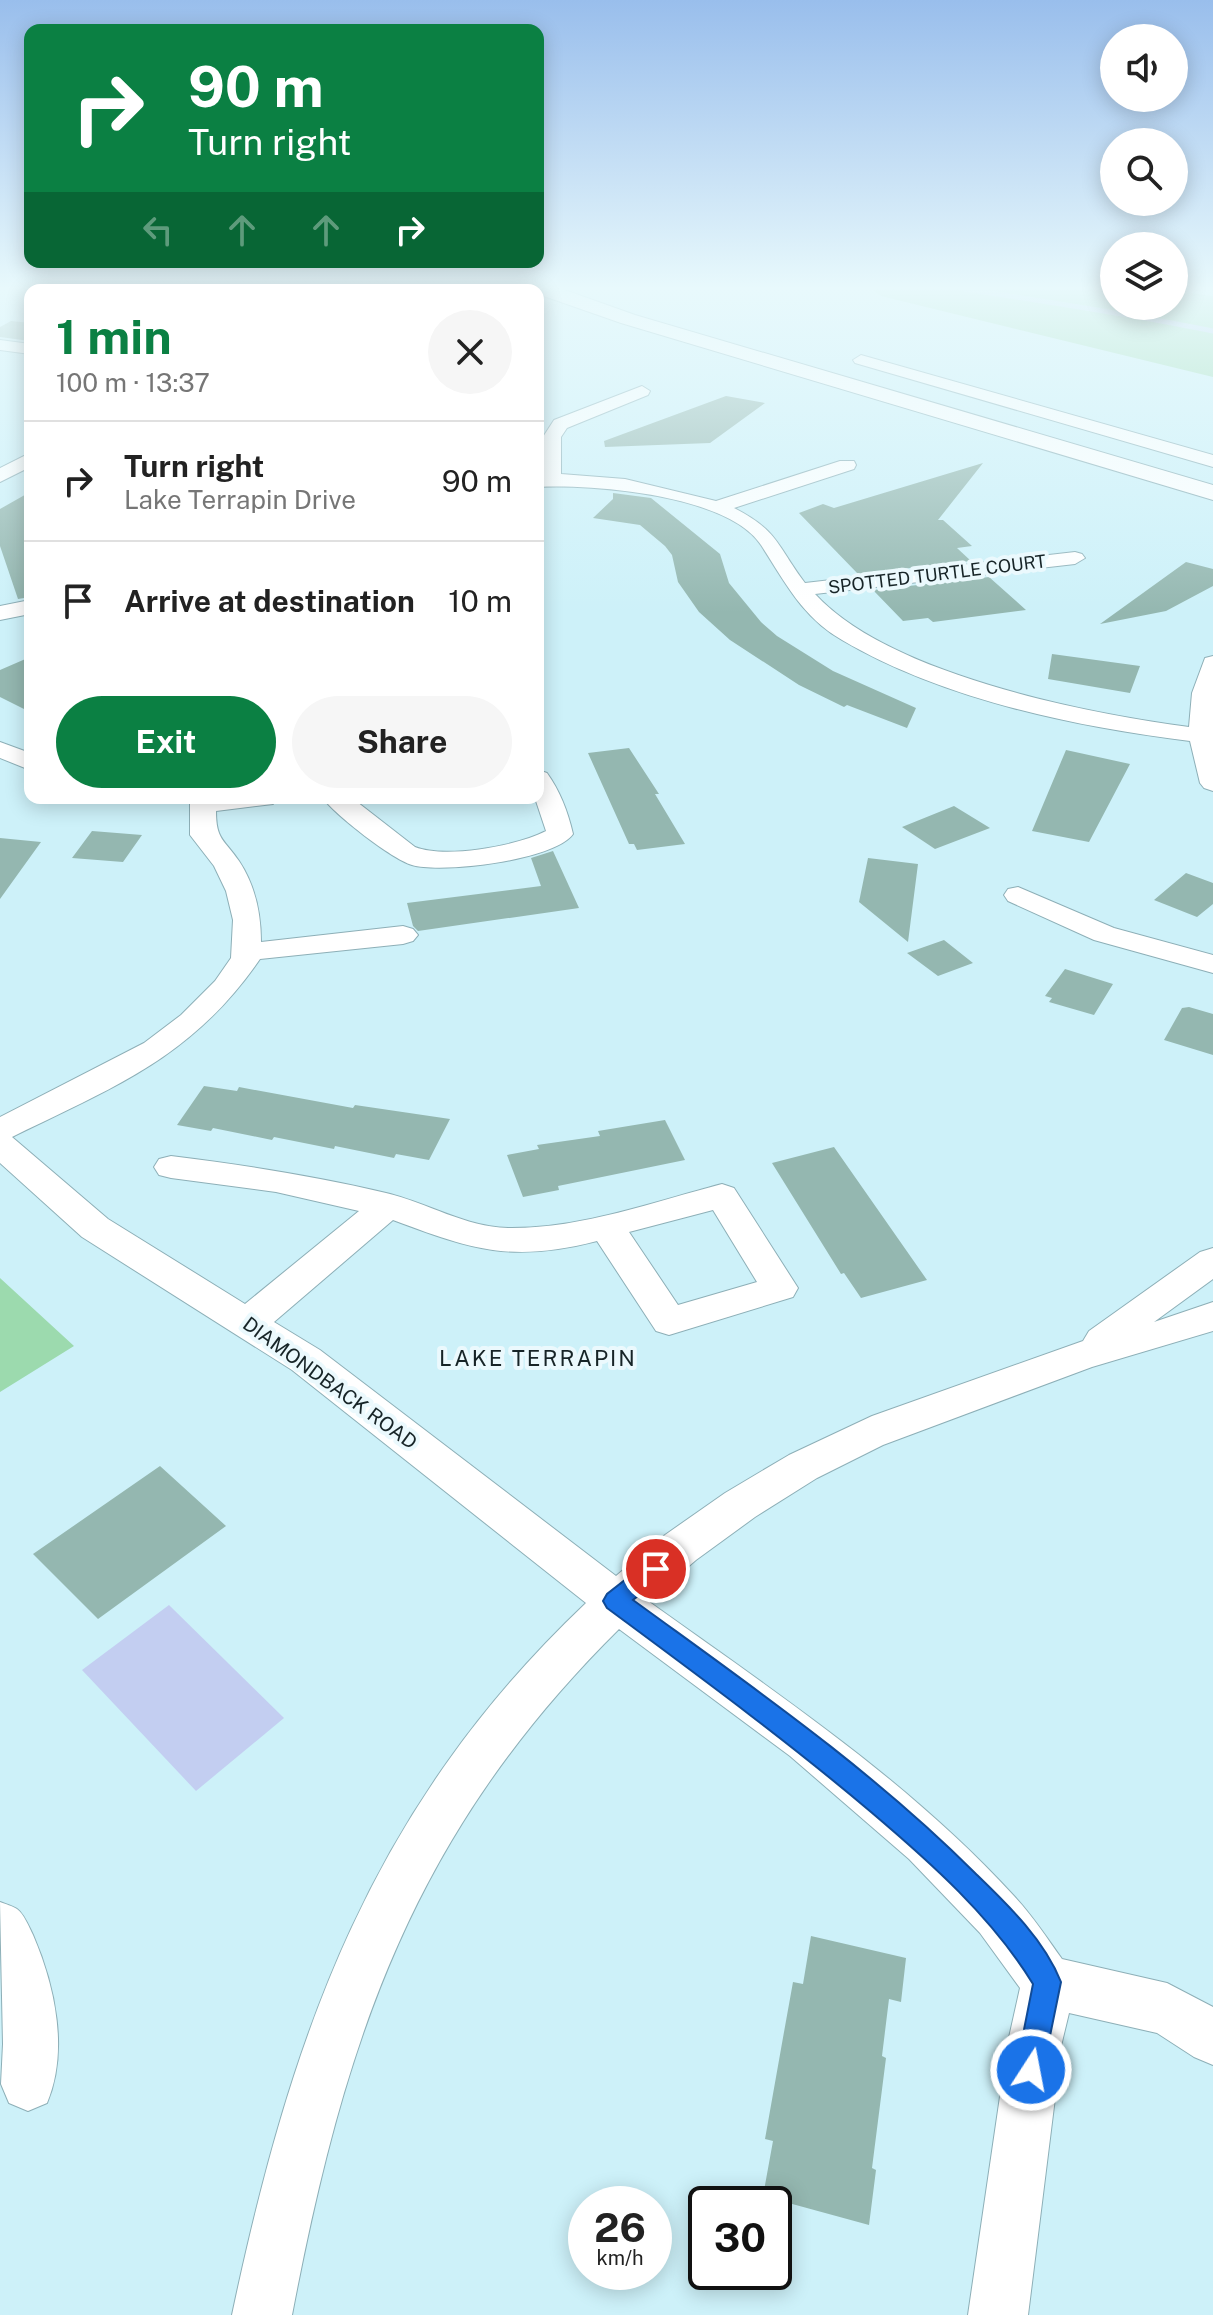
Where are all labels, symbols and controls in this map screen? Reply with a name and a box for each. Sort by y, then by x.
map controls [1100,24,1188,320]
button: sound [1100,24,1188,112]
text: 90 m [188,54,324,120]
icon: right [56,56,160,160]
text: Turn right [188,121,351,163]
button: search [1100,128,1188,216]
icon: left [136,208,180,252]
icon: ahead [220,208,264,252]
icon: ahead [304,208,348,252]
icon: right [388,208,432,252]
button: layers [1100,232,1188,320]
text: 1 min [56,308,172,365]
button: close [428,310,512,394]
text: 100 m · 13:37 [56,367,210,398]
text: Turn right [124,448,264,484]
icon: right [56,459,100,503]
text: 90 m [442,463,512,499]
text: Lake Terrapin Drive [124,484,356,515]
street label: SPOTTED TURTLE COURT [827,550,1047,598]
icon: arrive [56,579,100,623]
text: Arrive at destination [124,583,415,619]
text: 10 m [448,583,512,619]
button: Exit [56,696,276,788]
button: Share [292,696,512,788]
street label: DIAMONDBACK ROAD [238,1312,422,1454]
district label: LAKE TERRAPIN [439,1345,637,1371]
pin [622,1535,690,1603]
icon: arrive [634,1547,678,1591]
position arrow [989,2028,1073,2112]
speed limit sign: 30 [688,2186,792,2290]
text: 26 [594,2204,646,2251]
text: km/h [596,2246,644,2270]

